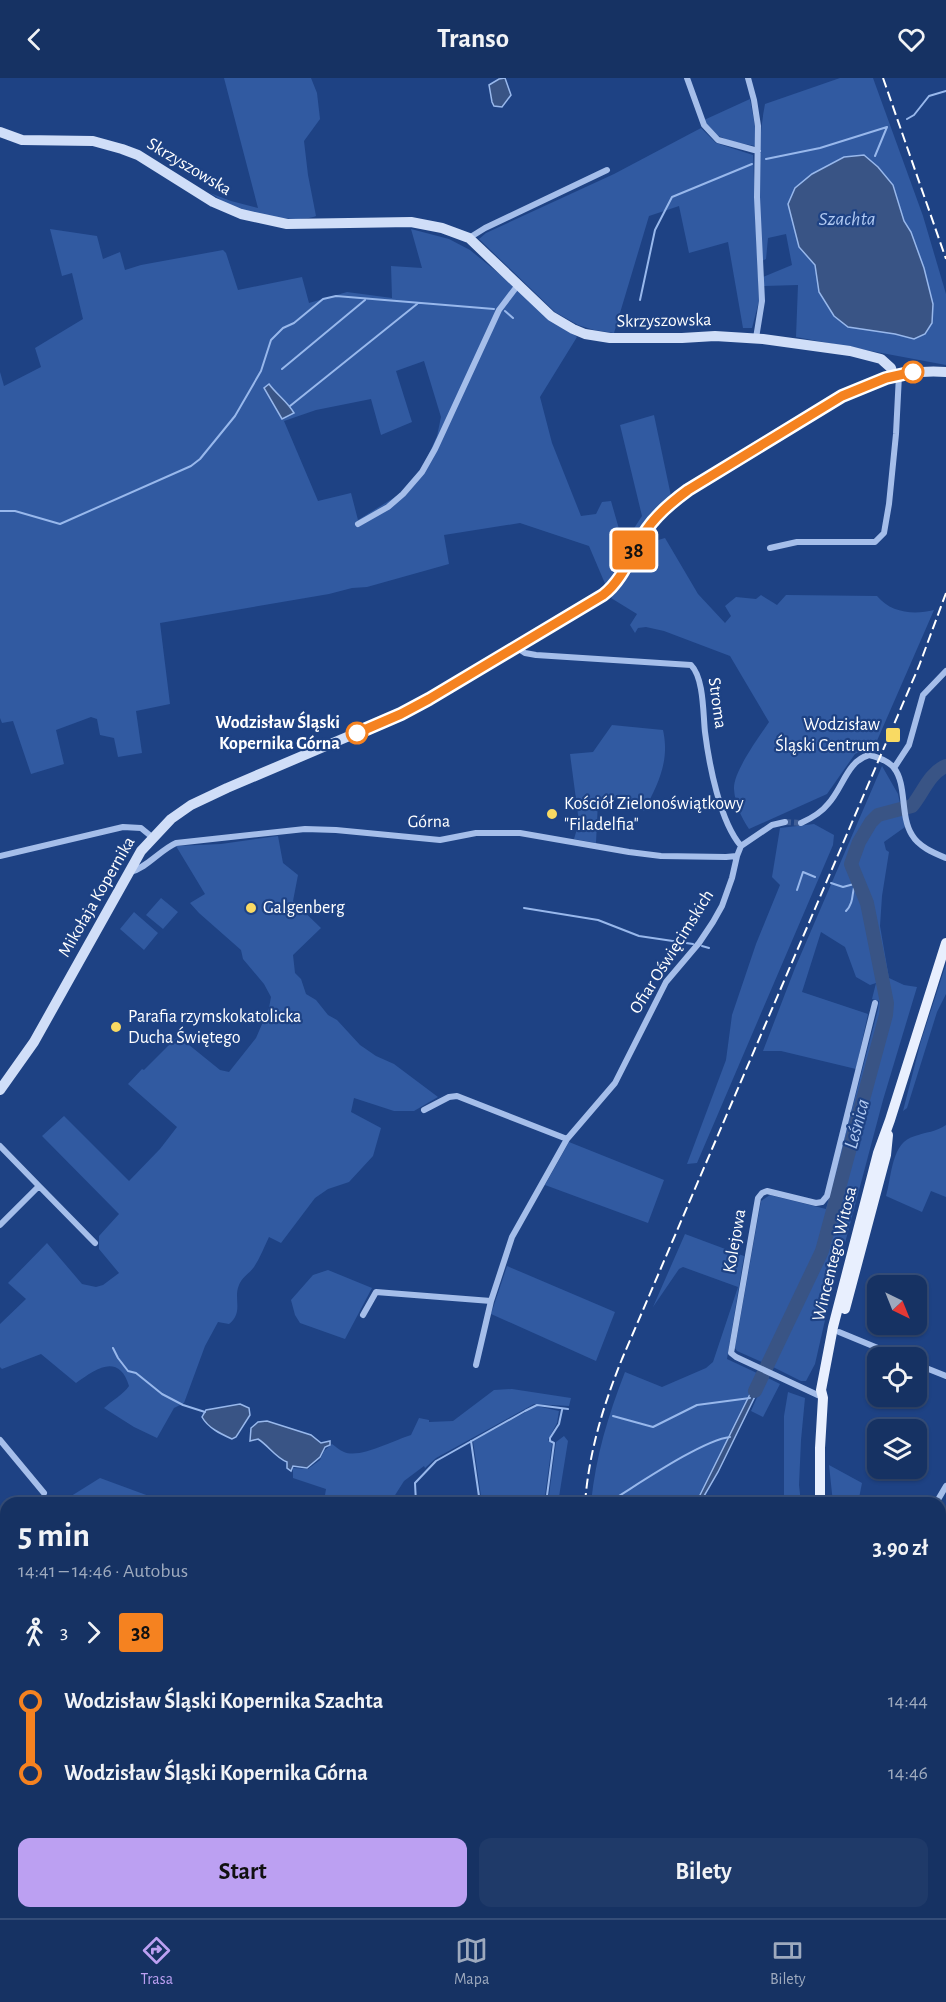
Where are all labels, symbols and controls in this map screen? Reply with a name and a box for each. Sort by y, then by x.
icon: back [18,23,51,56]
icon: heart [895,23,928,56]
text: Transo [437,25,509,52]
street label: Skrzyszowska [144,135,234,199]
water label: Szachta [818,209,876,229]
street label: Skrzyszowska [616,311,712,331]
unlabelled marker [902,361,924,383]
line badge: 38 [607,530,661,570]
text: 38 [624,540,644,561]
street label: Stroma [705,676,729,730]
place label: Wodzisław Śląski Kopernika Górna [215,711,340,753]
place label: Wodzisław Śląski Centrum [775,716,880,755]
marker: Wodzisław Śląski Kopernika Górna [346,722,368,744]
marker: Wodzisław Śląski Centrum [884,726,902,744]
place label: Kościół Zielonoświątkowy "Filadelfia" [564,795,744,834]
marker: Kościół Zielonoświątkowy "Filadelfia" [545,807,559,821]
street label: Górna [408,813,450,831]
street label: Mikołaja Kopernika [55,834,139,960]
street label: Ofiar Oświęcimskich [627,887,717,1017]
place label: Galgenberg [263,899,345,917]
marker: Galgenberg [244,901,258,915]
place label: Parafia rzymskokatolicka Ducha Świętego [128,1008,301,1047]
marker: Parafia rzymskokatolicka Ducha Świętego [109,1020,123,1034]
water label: Leśnica [841,1097,873,1151]
street label: Wincentego Witosa [810,1185,860,1323]
street label: Kolejowa [721,1208,749,1274]
north arrow [867,1275,927,1335]
map controls [867,1275,927,1479]
button: locate [867,1347,927,1407]
button: layers [867,1419,927,1479]
text: 5 min [18,1520,90,1553]
text: 3.90 zł [872,1537,928,1559]
text: 14:41 – 14:46 · Autobus [18,1561,188,1581]
icon: walk [18,1616,51,1649]
icon: forward [77,1616,110,1649]
text: 3 [60,1622,68,1642]
text: 38 [131,1622,151,1643]
text: Wodzisław Śląski Kopernika Szachta [64,1690,383,1712]
text: 14:44 [888,1691,928,1711]
text: Wodzisław Śląski Kopernika Górna [64,1762,368,1784]
text: 14:46 [888,1763,928,1783]
button: Start [18,1838,467,1907]
button: Bilety [479,1838,928,1907]
tab: Trasa [140,1934,173,1989]
tab: Mapa [454,1934,489,1989]
tab: Bilety [770,1934,806,1989]

